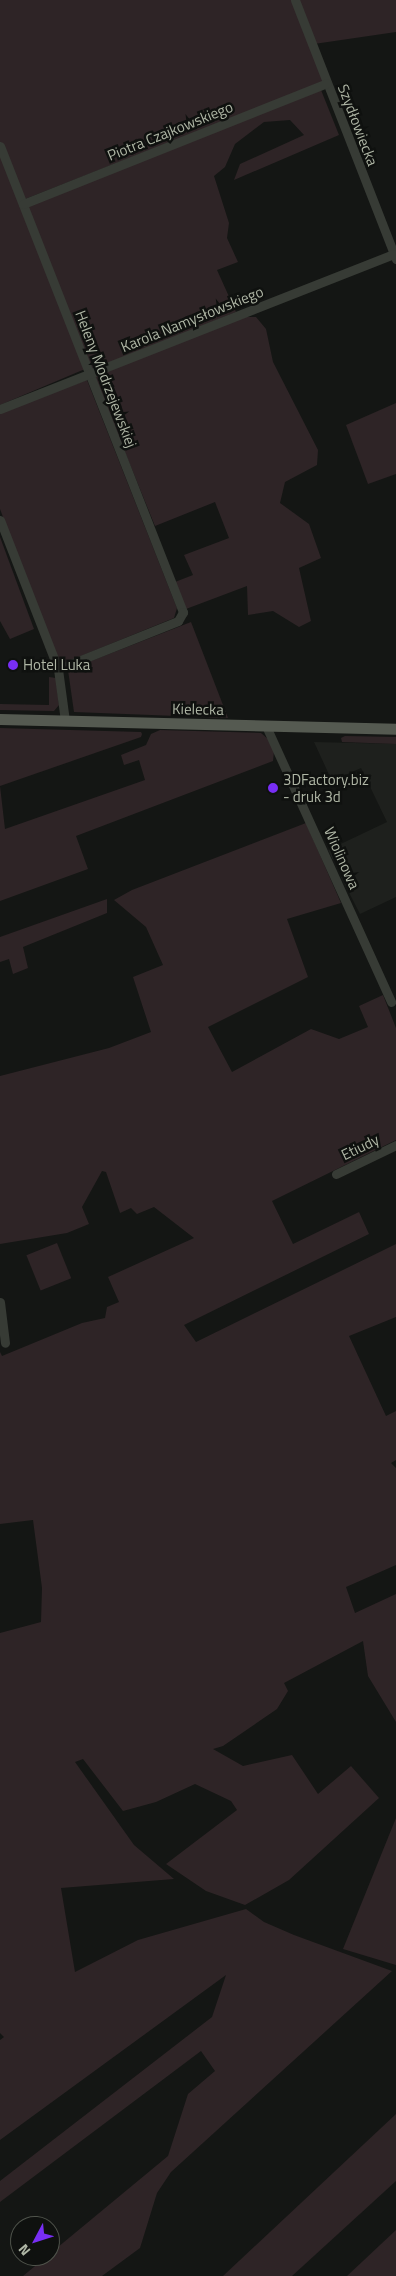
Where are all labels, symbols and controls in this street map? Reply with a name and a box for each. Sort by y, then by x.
street label: Szydłowiecka [334,82,382,168]
street label: Piotra Czajkowskiego [105,98,235,164]
street label: Karola Namysłowskiego [118,282,266,356]
street label: Heleny Modrzejewskiej [72,308,140,450]
place label: Hotel Luka [23,656,90,674]
marker: Hotel Luka [7,659,19,671]
street label: Kielecka [172,700,224,718]
place label: 3DFactory.biz - druk 3d [283,770,369,805]
marker: 3DFactory.biz - druk 3d [267,782,279,794]
street label: Wiolinowa [320,824,364,892]
street label: Etiudy [338,1130,382,1164]
north arrow [10,2216,60,2266]
text: N [13,2240,35,2261]

